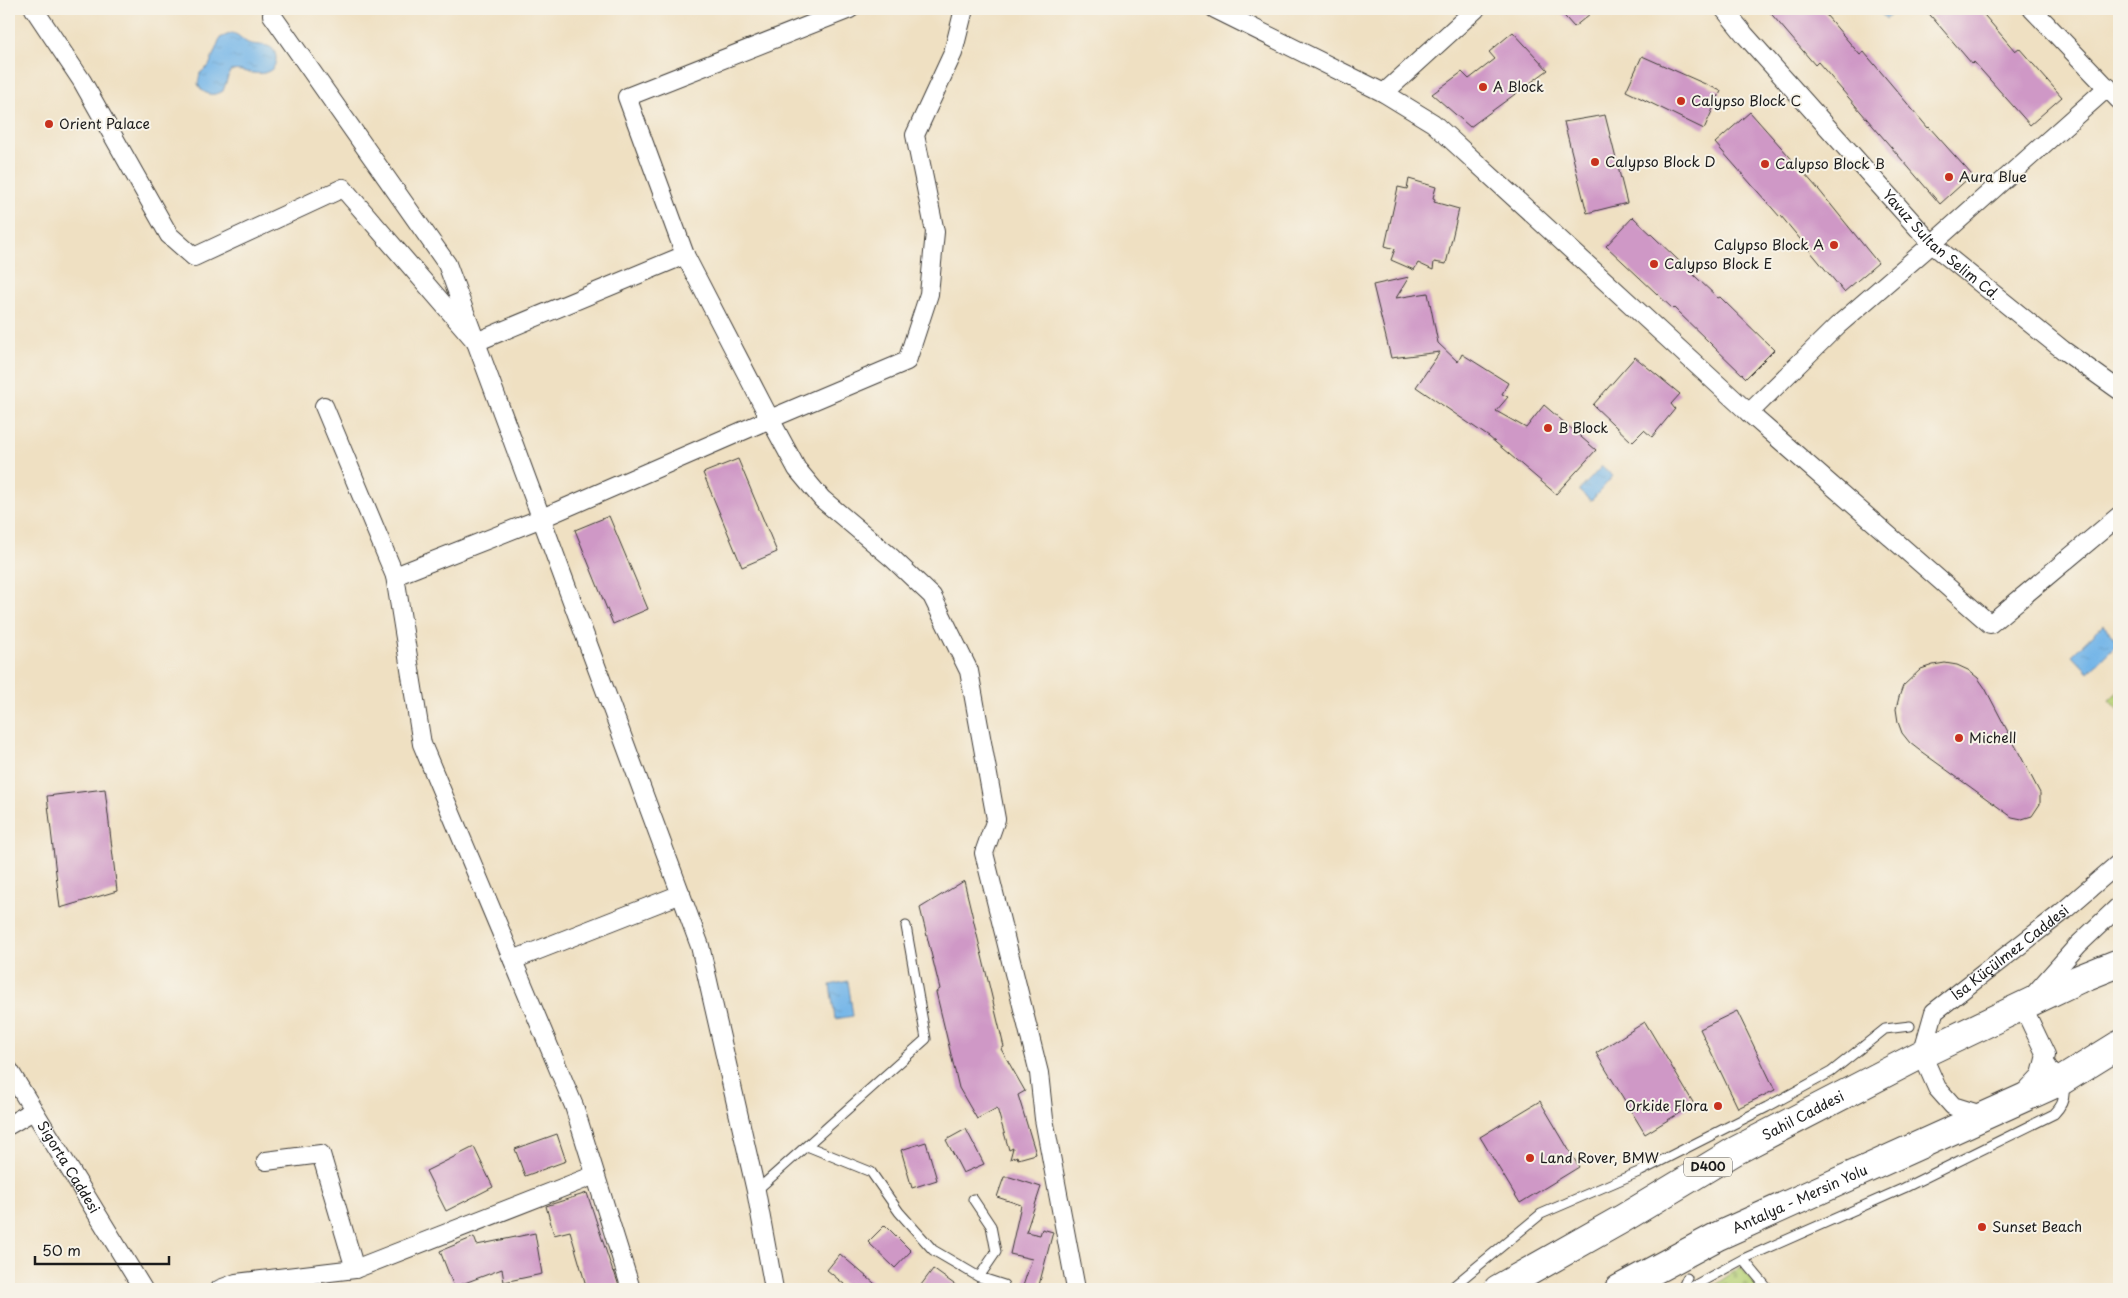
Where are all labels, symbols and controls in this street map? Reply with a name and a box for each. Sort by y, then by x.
place label: A Block [1493,76,1544,97]
marker: A Block [1477,81,1489,93]
place label: Calypso Block C [1691,90,1801,111]
marker: Calypso Block C [1675,95,1687,107]
place label: Orient Palace [59,113,150,134]
marker: Orient Palace [43,118,55,130]
place label: Calypso Block D [1605,151,1716,172]
place label: Calypso Block B [1775,153,1885,174]
marker: Calypso Block D [1589,156,1601,168]
marker: Calypso Block B [1759,158,1771,170]
place label: Aura Blue [1959,166,2027,187]
marker: Aura Blue [1943,171,1955,183]
street label: Yavuz Sultan Selim Cd. [1878,185,2004,305]
place label: Calypso Block A [1714,234,1824,255]
marker: Calypso Block A [1828,239,1840,251]
place label: Calypso Block E [1664,253,1772,274]
marker: Calypso Block E [1648,258,1660,270]
place label: B Block [1558,417,1608,438]
marker: B Block [1542,422,1554,434]
place label: Michell [1969,727,2016,748]
marker: Michell [1953,732,1965,744]
street label: İsa Küçülmez Caddesi [1947,900,2073,1005]
street label: Sahil Caddesi [1758,1085,1848,1145]
place label: Orkide Flora [1625,1095,1708,1116]
marker: Orkide Flora [1712,1100,1724,1112]
street label: Sigorta Caddesi [33,1117,105,1217]
place label: Land Rover, BMW [1540,1147,1660,1168]
marker: Land Rover, BMW [1524,1152,1536,1164]
road number: D400 [1684,1158,1732,1176]
street label: Antalya - Mersin Yolu [1729,1159,1871,1238]
place label: Sunset Beach [1992,1216,2082,1237]
marker: Sunset Beach [1976,1221,1988,1233]
scale bar [35,1233,169,1265]
text: 50 m [42,1238,81,1261]

